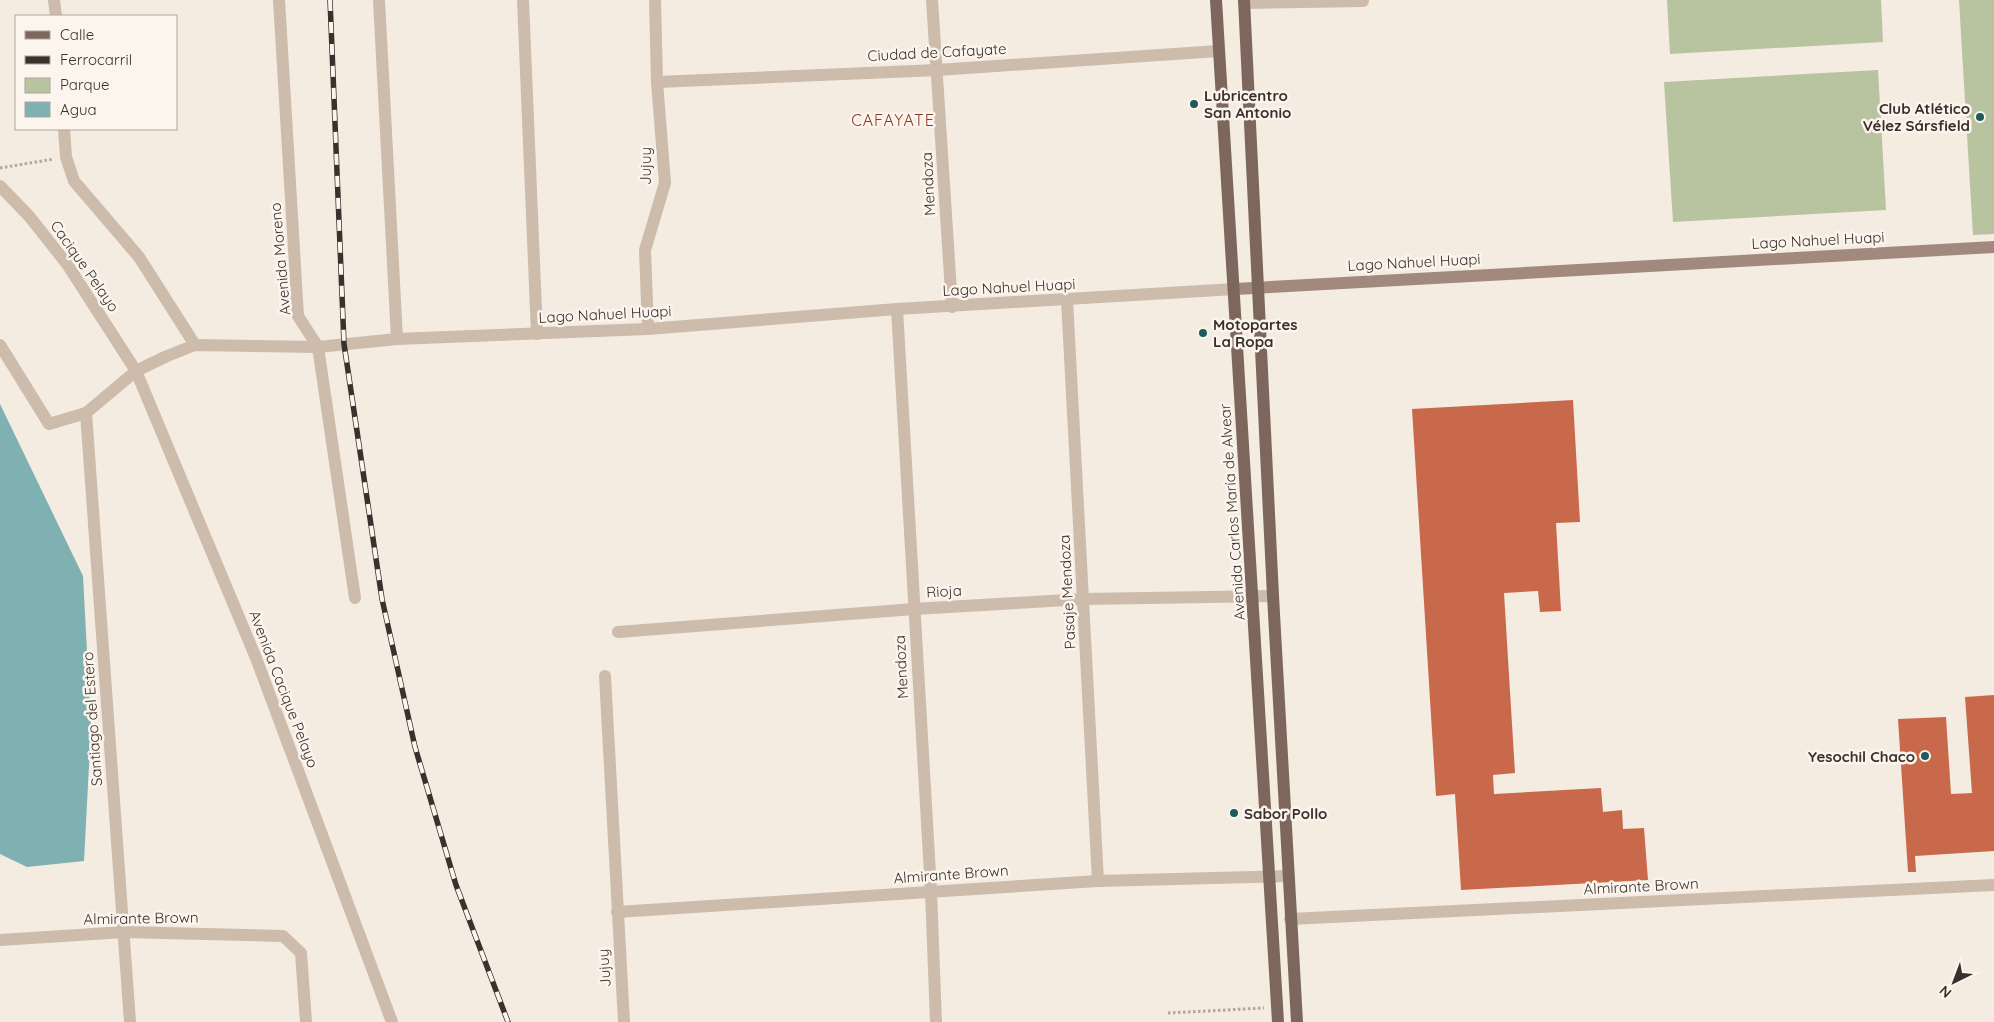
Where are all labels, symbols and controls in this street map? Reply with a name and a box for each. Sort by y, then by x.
legend [15,15,178,130]
text: Calle [60,25,94,44]
street label: Ciudad de Cafayate [867,39,1007,65]
text: Ferrocarril [60,50,132,69]
text: Parque [60,75,110,94]
place label: Lubricentro San Antonio [1204,86,1291,122]
marker: Lubricentro San Antonio [1188,98,1200,110]
place label: Club Atlético Vélez Sársfield [1863,99,1970,135]
text: Agua [60,100,97,119]
district label: CAFAYATE [851,110,935,130]
marker: Club Atlético Vélez Sársfield [1974,111,1986,123]
street label: Jujuy [636,147,655,185]
street label: Mendoza [917,152,939,216]
street label: Avenida Moreno [266,202,294,316]
street label: Cacique Pelayo [46,217,124,315]
street label: Lago Nahuel Huapi [1751,227,1885,253]
street label: Lago Nahuel Huapi [1347,249,1481,275]
street label: Lago Nahuel Huapi [942,274,1076,300]
street label: Lago Nahuel Huapi [538,301,672,327]
place label: Motopartes La Ropa [1213,315,1298,351]
marker: Motopartes La Ropa [1197,327,1209,339]
street label: Avenida Carlos María de Alvear [1215,403,1249,621]
street label: Pasaje Mendoza [1055,534,1079,650]
street label: Rioja [926,581,962,601]
street label: Avenida Cacique Pelayo [245,608,323,770]
street label: Mendoza [890,635,912,699]
street label: Santiago del Estero [78,651,106,787]
place label: Yesochil Chaco [1808,747,1915,766]
marker: Yesochil Chaco [1919,750,1931,762]
place label: Sabor Pollo [1244,804,1327,823]
marker: Sabor Pollo [1228,807,1240,819]
street label: Almirante Brown [893,861,1009,887]
street label: Almirante Brown [1583,873,1699,899]
street label: Almirante Brown [83,907,199,929]
street label: Jujuy [593,948,615,988]
north arrow [1929,957,1979,1007]
text: N [1935,982,1955,1002]

